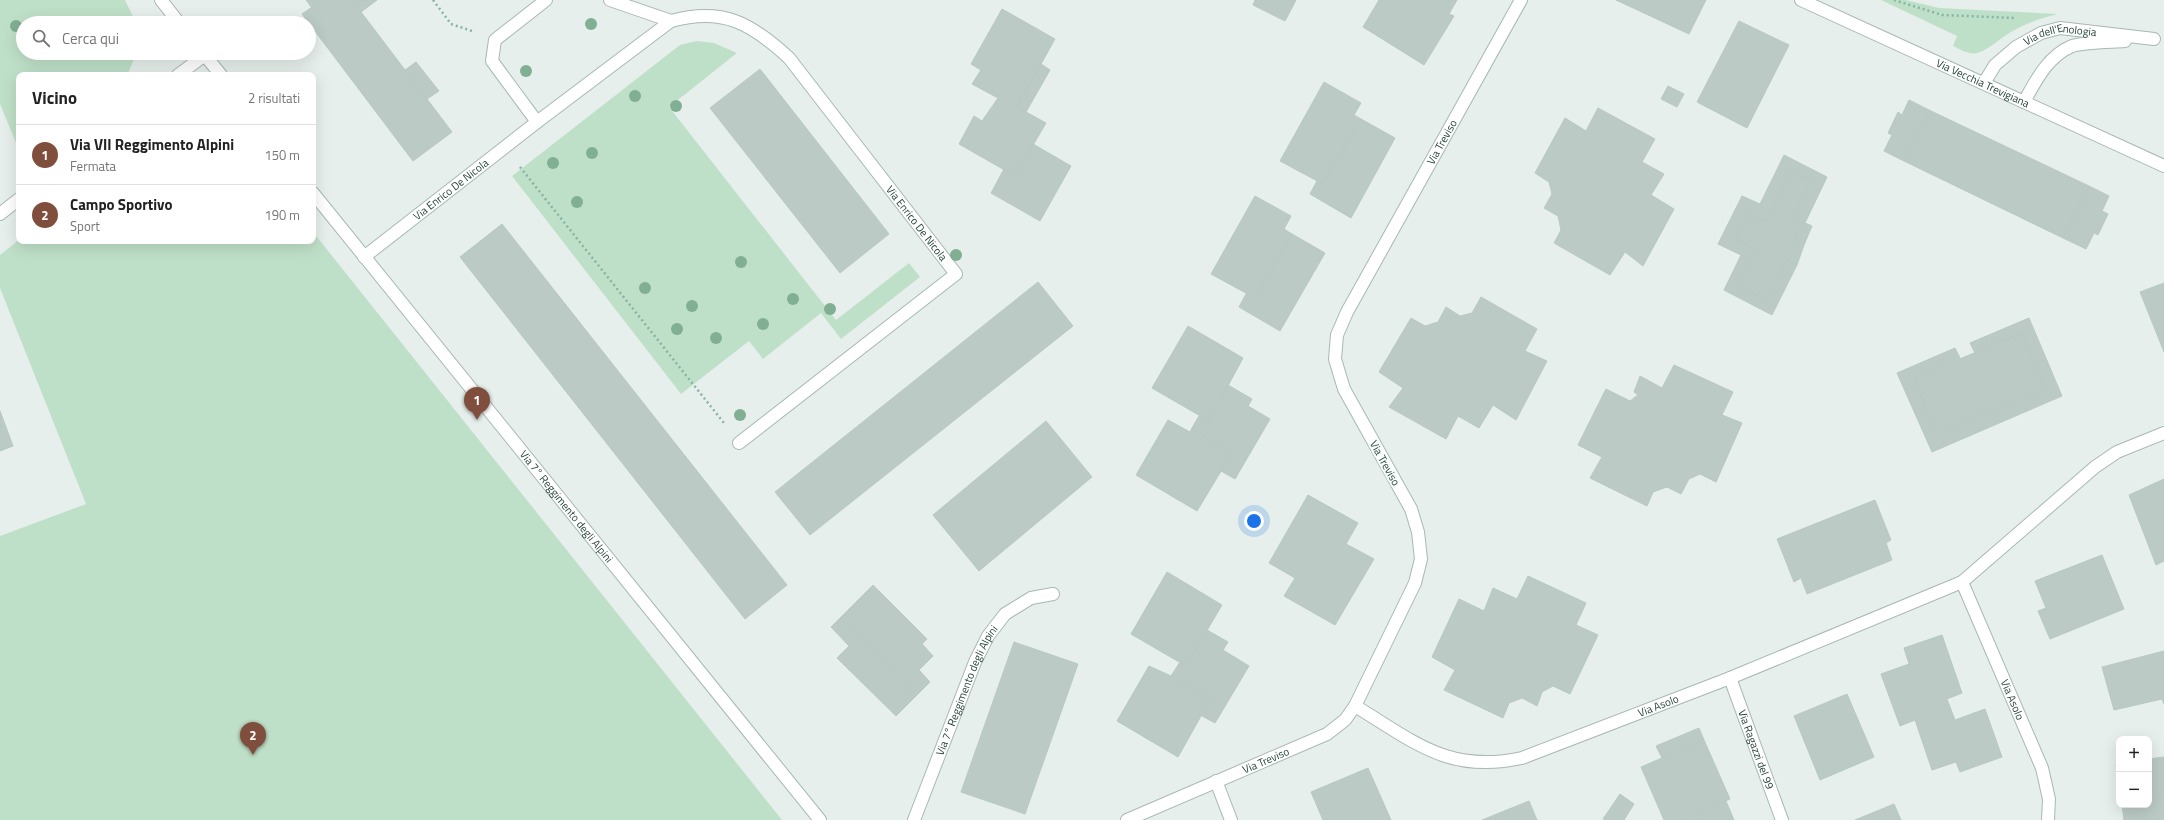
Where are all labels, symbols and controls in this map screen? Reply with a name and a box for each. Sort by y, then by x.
search box [16,16,316,60]
street label: Via dell'Enologia [2020,20,2098,49]
icon: search [30,27,52,49]
text: Cerca qui [62,27,119,50]
street label: Via Vecchia Trevigiana [1934,55,2033,112]
text: Vicino [32,85,77,111]
text: 2 risultati [248,88,300,108]
street label: Via Treviso [1423,116,1461,168]
text: Via VII Reggimento Alpini [70,133,234,156]
text: 1 [41,145,49,165]
text: 150 m [264,145,300,165]
street label: Via Enrico De Nicola [410,155,492,224]
text: Fermata [70,156,116,176]
street label: Via Enrico De Nicola [882,182,951,265]
text: Campo Sportivo [70,193,172,216]
text: 2 [41,205,49,225]
text: 190 m [264,205,300,225]
text: Sport [70,216,100,236]
pin: 1 [464,387,490,420]
street label: Via Treviso [1366,438,1404,489]
street label: Via 7° Reggimento degli Alpini [516,447,617,566]
your location [1244,511,1264,531]
street label: Via 7° Reggimento degli Alpini [932,622,1002,758]
street label: Via Asolo [1997,677,2028,722]
street label: Via Asolo [1635,690,1681,721]
street label: Via Ragazzi del 99 [1734,707,1778,791]
pin: 2 [240,722,266,755]
map controls [2116,736,2152,808]
button: + [2116,736,2152,772]
street label: Via Treviso [1240,743,1292,777]
button: − [2116,772,2152,808]

